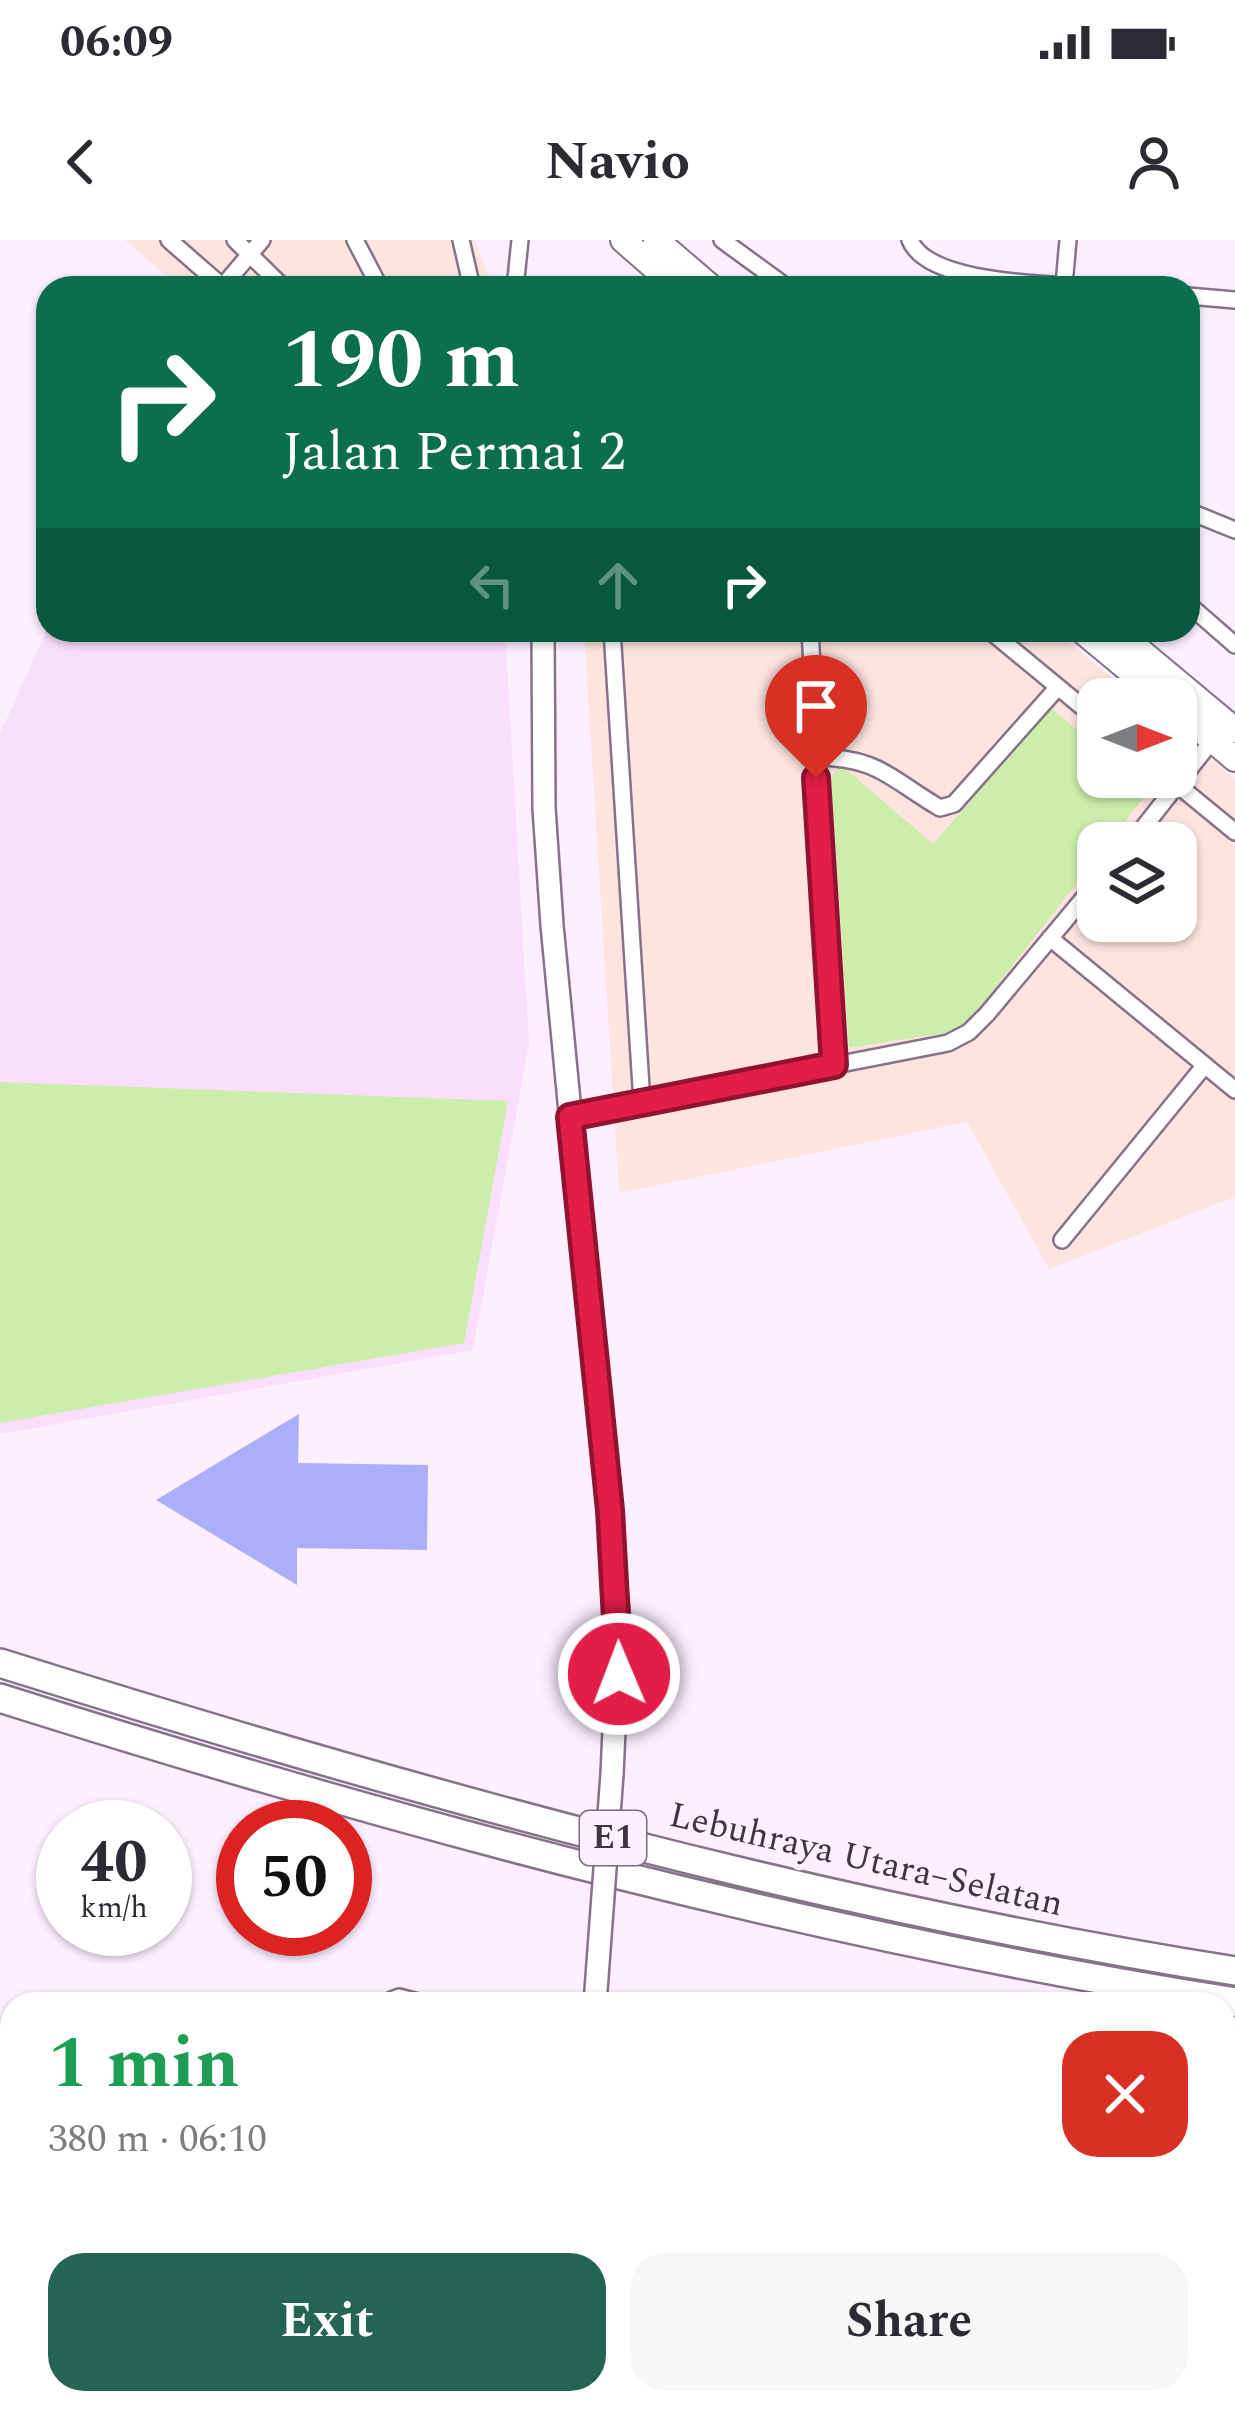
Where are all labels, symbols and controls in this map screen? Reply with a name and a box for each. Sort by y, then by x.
text: 06:09 [60,8,173,77]
text: Navio [545,121,690,203]
icon: back [48,129,114,195]
icon: person [1121,129,1187,195]
text: 190 m [282,297,520,425]
icon: right [84,324,240,480]
text: Jalan Permai 2 [282,412,626,494]
icon: left [459,552,525,618]
icon: ahead [585,552,651,618]
icon: right [711,552,777,618]
pin [765,655,867,778]
icon: arrive [783,673,849,739]
north arrow [1077,678,1197,798]
map controls [1077,678,1197,942]
button: layers [1077,822,1197,942]
position arrow [556,1611,682,1737]
street label: Lebuhraya Utara–Selatan [664,1788,1068,1932]
speed limit sign: 50 [216,1800,372,1956]
road number: E1 [580,1811,646,1865]
text: 40 [80,1817,148,1909]
text: km/h [80,1885,148,1931]
text: 1 min [48,2010,240,2119]
button: close [1062,2031,1188,2157]
text: 380 m · 06:10 [48,2110,267,2169]
button: Exit [48,2253,606,2391]
button: Share [630,2253,1188,2391]

